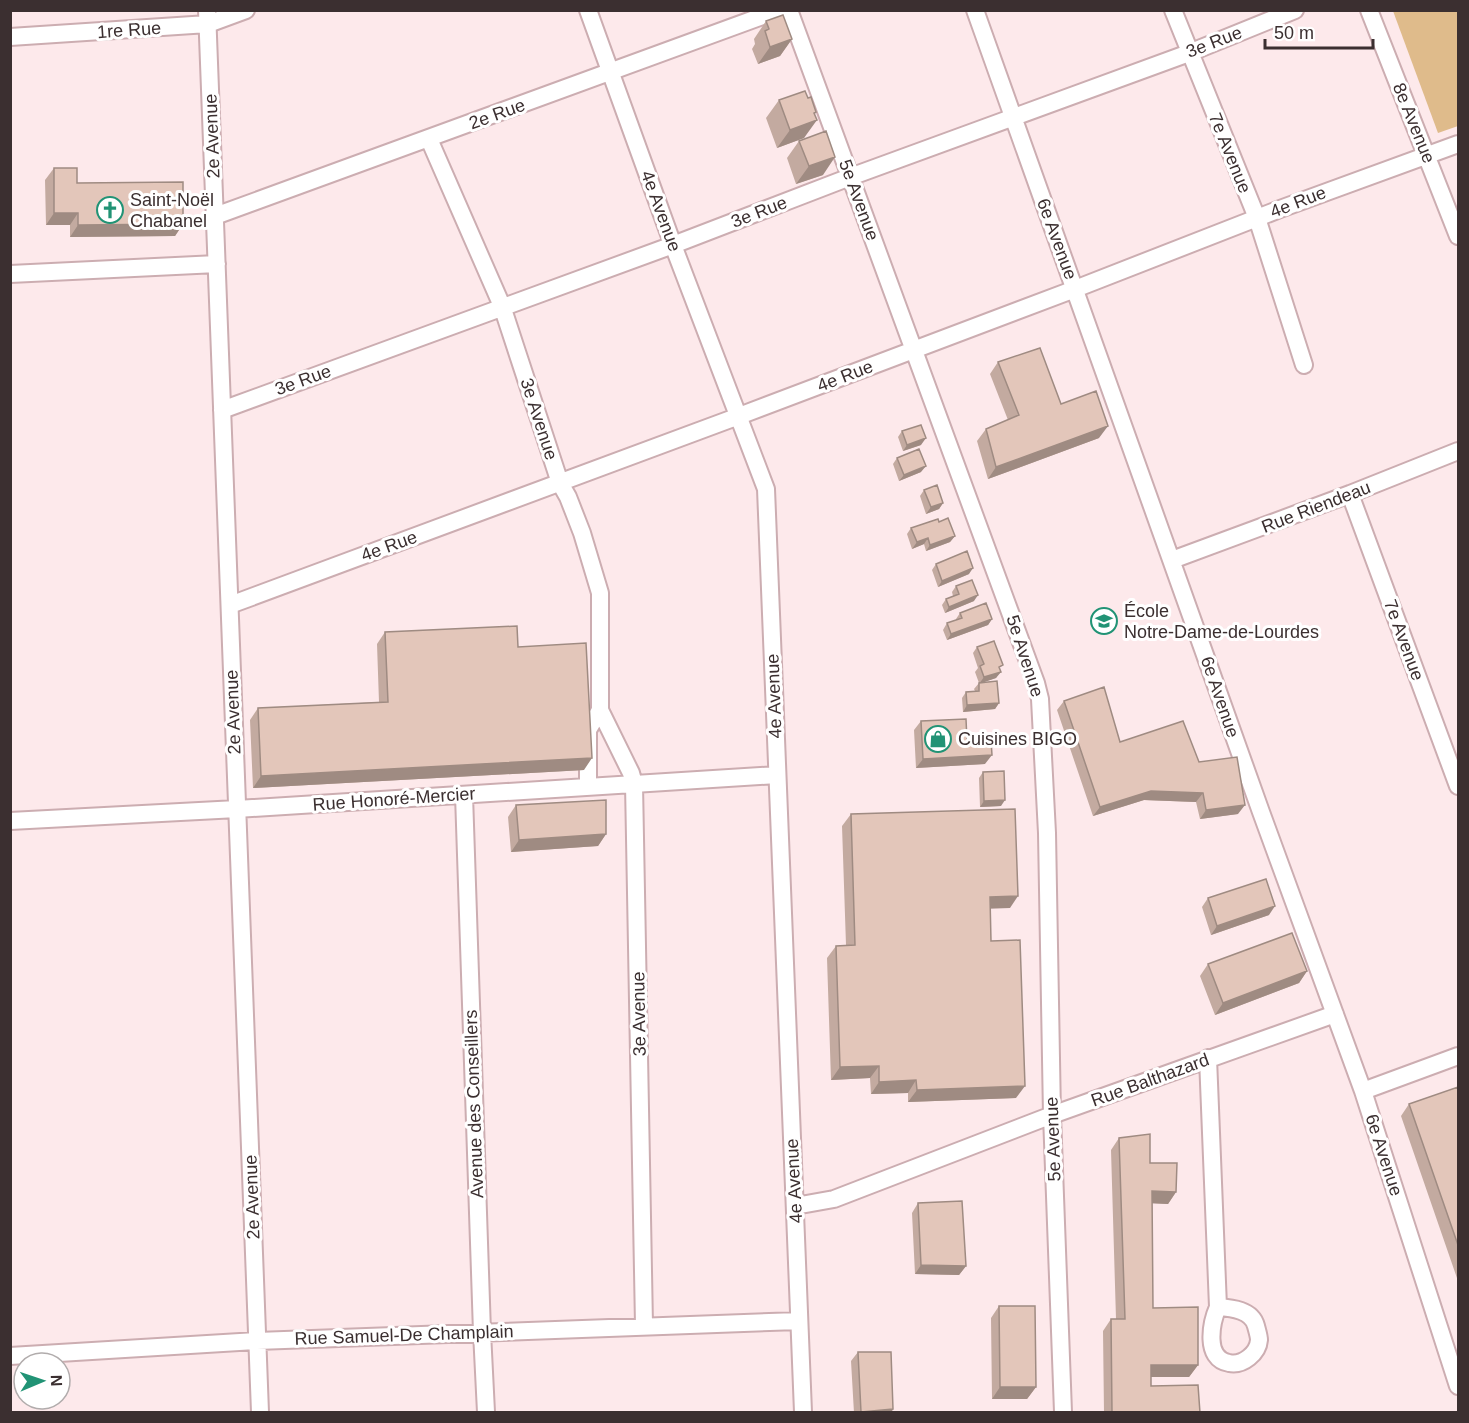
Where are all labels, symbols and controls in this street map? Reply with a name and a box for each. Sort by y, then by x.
scale bar [1265,12,1373,50]
street label: 1re Rue [96,18,162,42]
street label: 3e Rue [1183,22,1245,62]
text: 50 m [1274,23,1314,43]
street label: 8e Avenue [1389,80,1439,166]
street label: 2e Avenue [201,93,223,179]
street label: 2e Rue [466,95,528,133]
street label: 7e Avenue [1205,110,1255,196]
street label: 5e Avenue [835,157,883,243]
street label: 4e Avenue [637,168,685,254]
street label: 4e Rue [1267,182,1329,222]
place label: Saint-Noël Chabanel [130,190,214,231]
street label: 3e Rue [728,192,790,232]
church icon: Saint-Noël Chabanel [95,195,125,225]
street label: 6e Avenue [1033,196,1081,282]
street label: 4e Rue [814,356,876,396]
street label: 3e Rue [272,361,334,399]
street label: 3e Avenue [516,376,562,462]
street label: Rue Riendeau [1259,477,1373,537]
street label: 4e Rue [358,527,420,565]
street label: 7e Avenue [1380,597,1428,683]
place label: École Notre-Dame-de-Lourdes [1124,601,1319,642]
school or university icon: École Notre-Dame-de-Lourdes [1089,606,1119,636]
street label: 5e Avenue [1002,613,1048,699]
street label: 4e Avenue [763,653,785,739]
street label: 6e Avenue [1197,654,1243,740]
street label: 2e Avenue [222,669,244,755]
shop icon: Cuisines BIGO [923,724,953,754]
place label: Cuisines BIGO [958,729,1077,749]
street label: Rue Honoré-Mercier [312,783,476,815]
street label: 3e Avenue [628,971,650,1057]
street label: Avenue des Conseillers [461,1009,487,1199]
street label: Rue Balthazard [1088,1049,1212,1111]
street label: 5e Avenue [1042,1096,1064,1182]
street label: 6e Avenue [1361,1112,1407,1198]
street label: 4e Avenue [782,1138,806,1224]
street label: 2e Avenue [241,1154,263,1240]
street label: Rue Samuel-De Champlain [294,1321,514,1349]
north arrow [12,1351,72,1411]
text: N [48,1374,65,1387]

